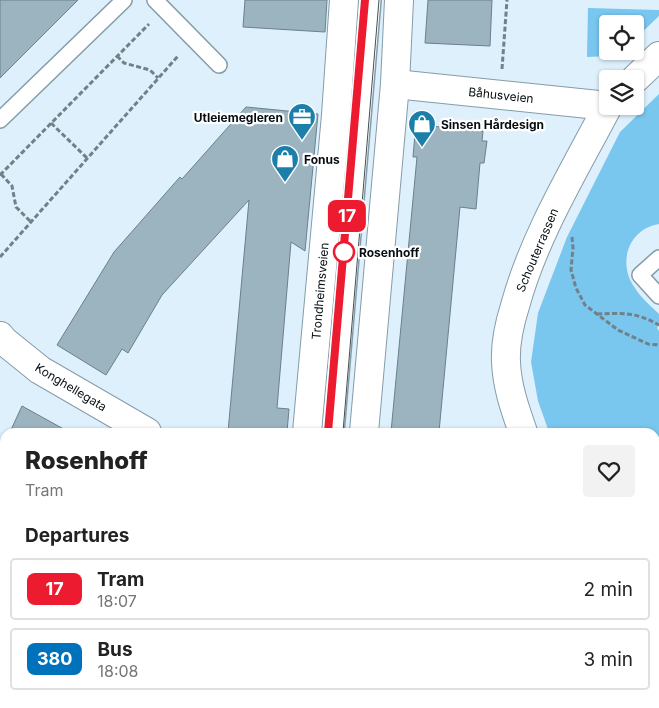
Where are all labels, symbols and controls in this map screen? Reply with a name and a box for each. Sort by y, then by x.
map controls [599,15,644,115]
button: locate [599,15,644,60]
button: layers [599,70,644,115]
street label: Båhusveien [468,84,534,106]
office icon: Utleiemegleren [287,102,317,141]
shop icon: Sinsen Hårdesign [407,109,437,148]
place label: Utleiemegleren [194,110,283,125]
place label: Sinsen Hårdesign [441,117,544,132]
shop icon: Fonus [270,144,300,183]
place label: Fonus [304,152,340,167]
line badge: 17 [324,200,370,232]
text: 17 [338,205,356,226]
street label: Schouterrassen [513,206,561,294]
marker: Rosenhoff [333,241,355,263]
street label: Trondheimsveien [308,242,332,340]
place label: Rosenhoff [359,245,420,260]
street label: Konghellegata [32,360,110,414]
button: heart [583,445,635,497]
text: Rosenhoff [25,446,148,475]
text: Tram [25,480,63,500]
text: Departures [25,524,129,547]
text: Tram [97,568,144,591]
text: 17 [45,578,64,599]
text: 2 min [584,578,633,601]
text: 18:07 [97,591,137,611]
text: Bus [97,638,133,661]
text: 380 [37,648,72,669]
text: 3 min [583,648,633,671]
text: 18:08 [97,661,139,681]

